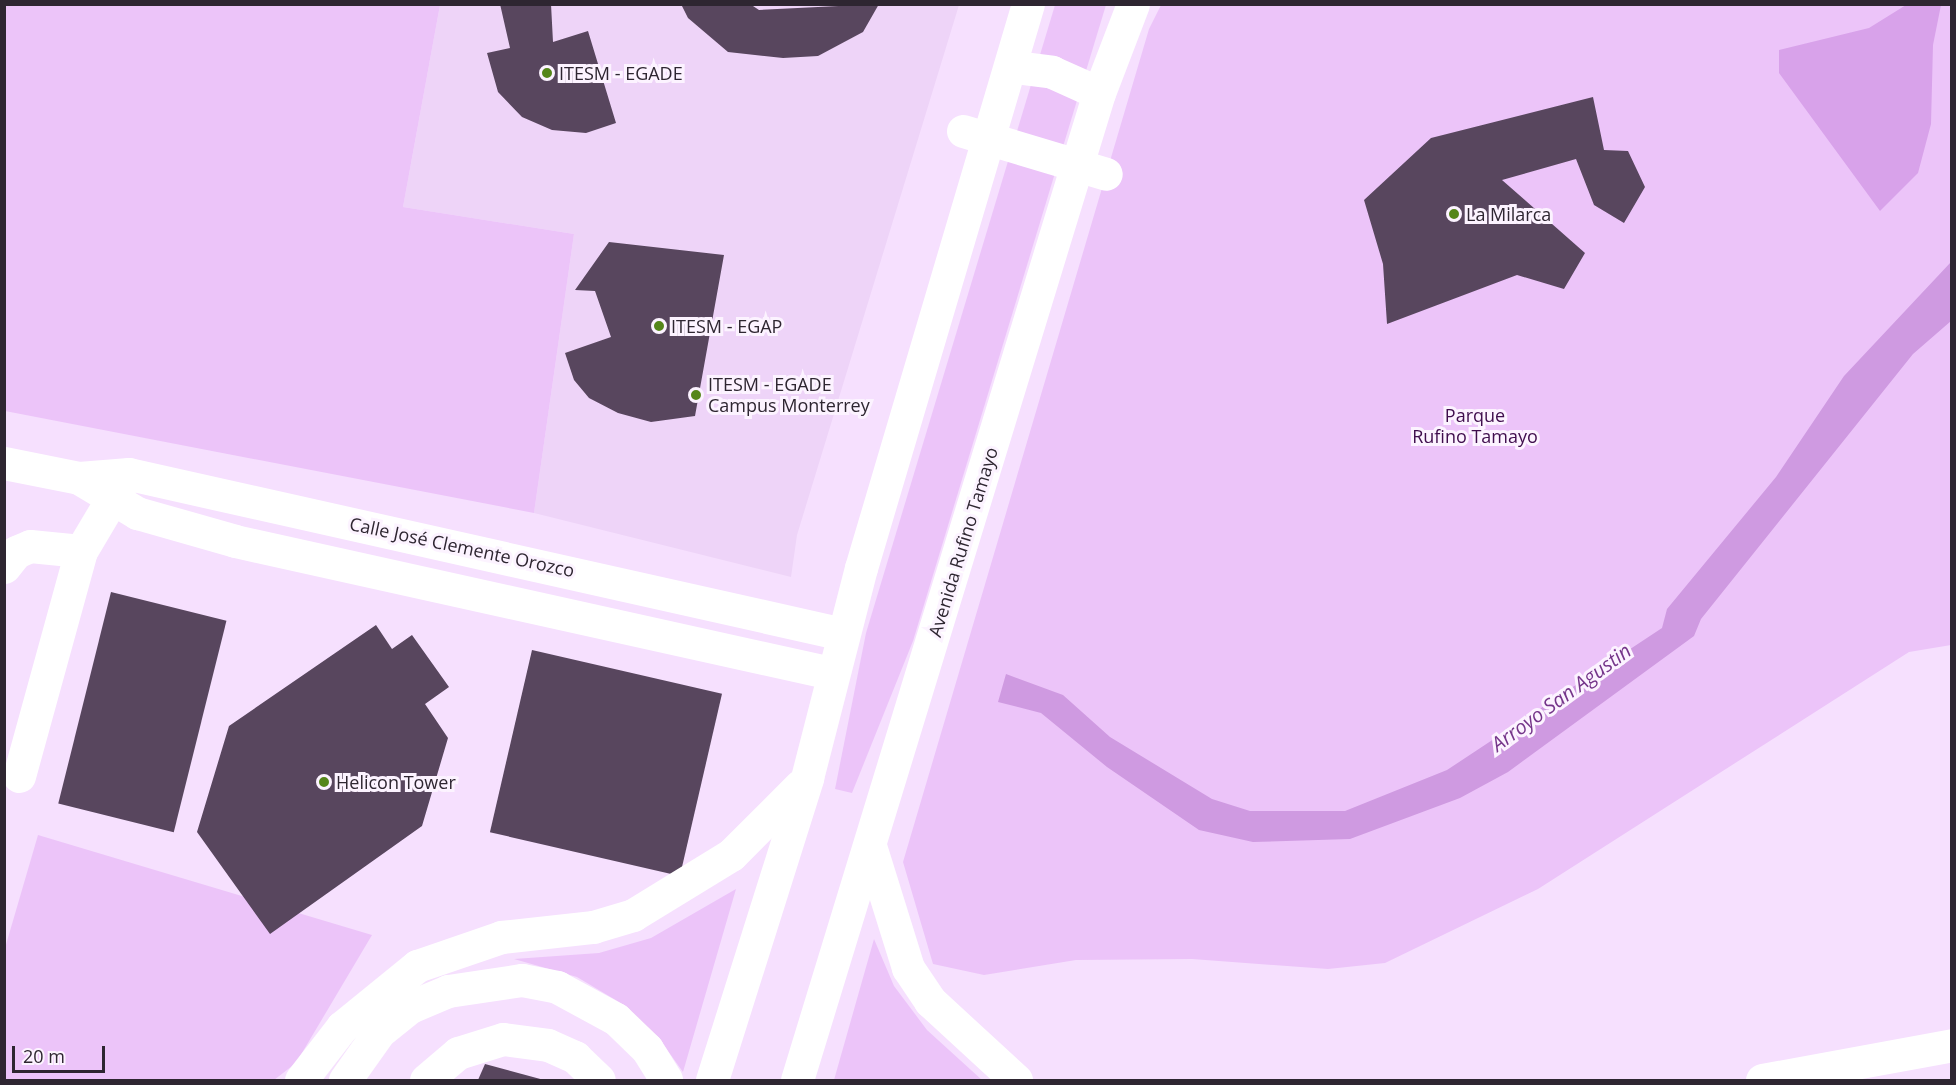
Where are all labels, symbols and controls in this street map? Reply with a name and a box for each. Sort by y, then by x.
place label: ITESM - EGADE [559,62,683,84]
marker: ITESM - EGADE [540,66,554,80]
place label: La Milarca [1466,203,1551,225]
marker: La Milarca [1447,207,1461,221]
place label: ITESM - EGAP [671,315,782,337]
marker: ITESM - EGAP [652,319,666,333]
place label: ITESM - EGADE Campus Monterrey [708,374,870,416]
marker: ITESM - EGADE Campus Monterrey [689,388,703,402]
park label: Parque Rufino Tamayo [1412,405,1538,448]
street label: Avenida Rufino Tamayo [924,444,1002,640]
street label: Calle José Clemente Orozco [348,513,576,581]
water label: Arroyo San Agustin [1486,638,1636,756]
place label: Helicon Tower [336,771,456,793]
marker: Helicon Tower [317,775,331,789]
scale bar [15,1034,108,1072]
text: 20 m [23,1044,65,1068]

